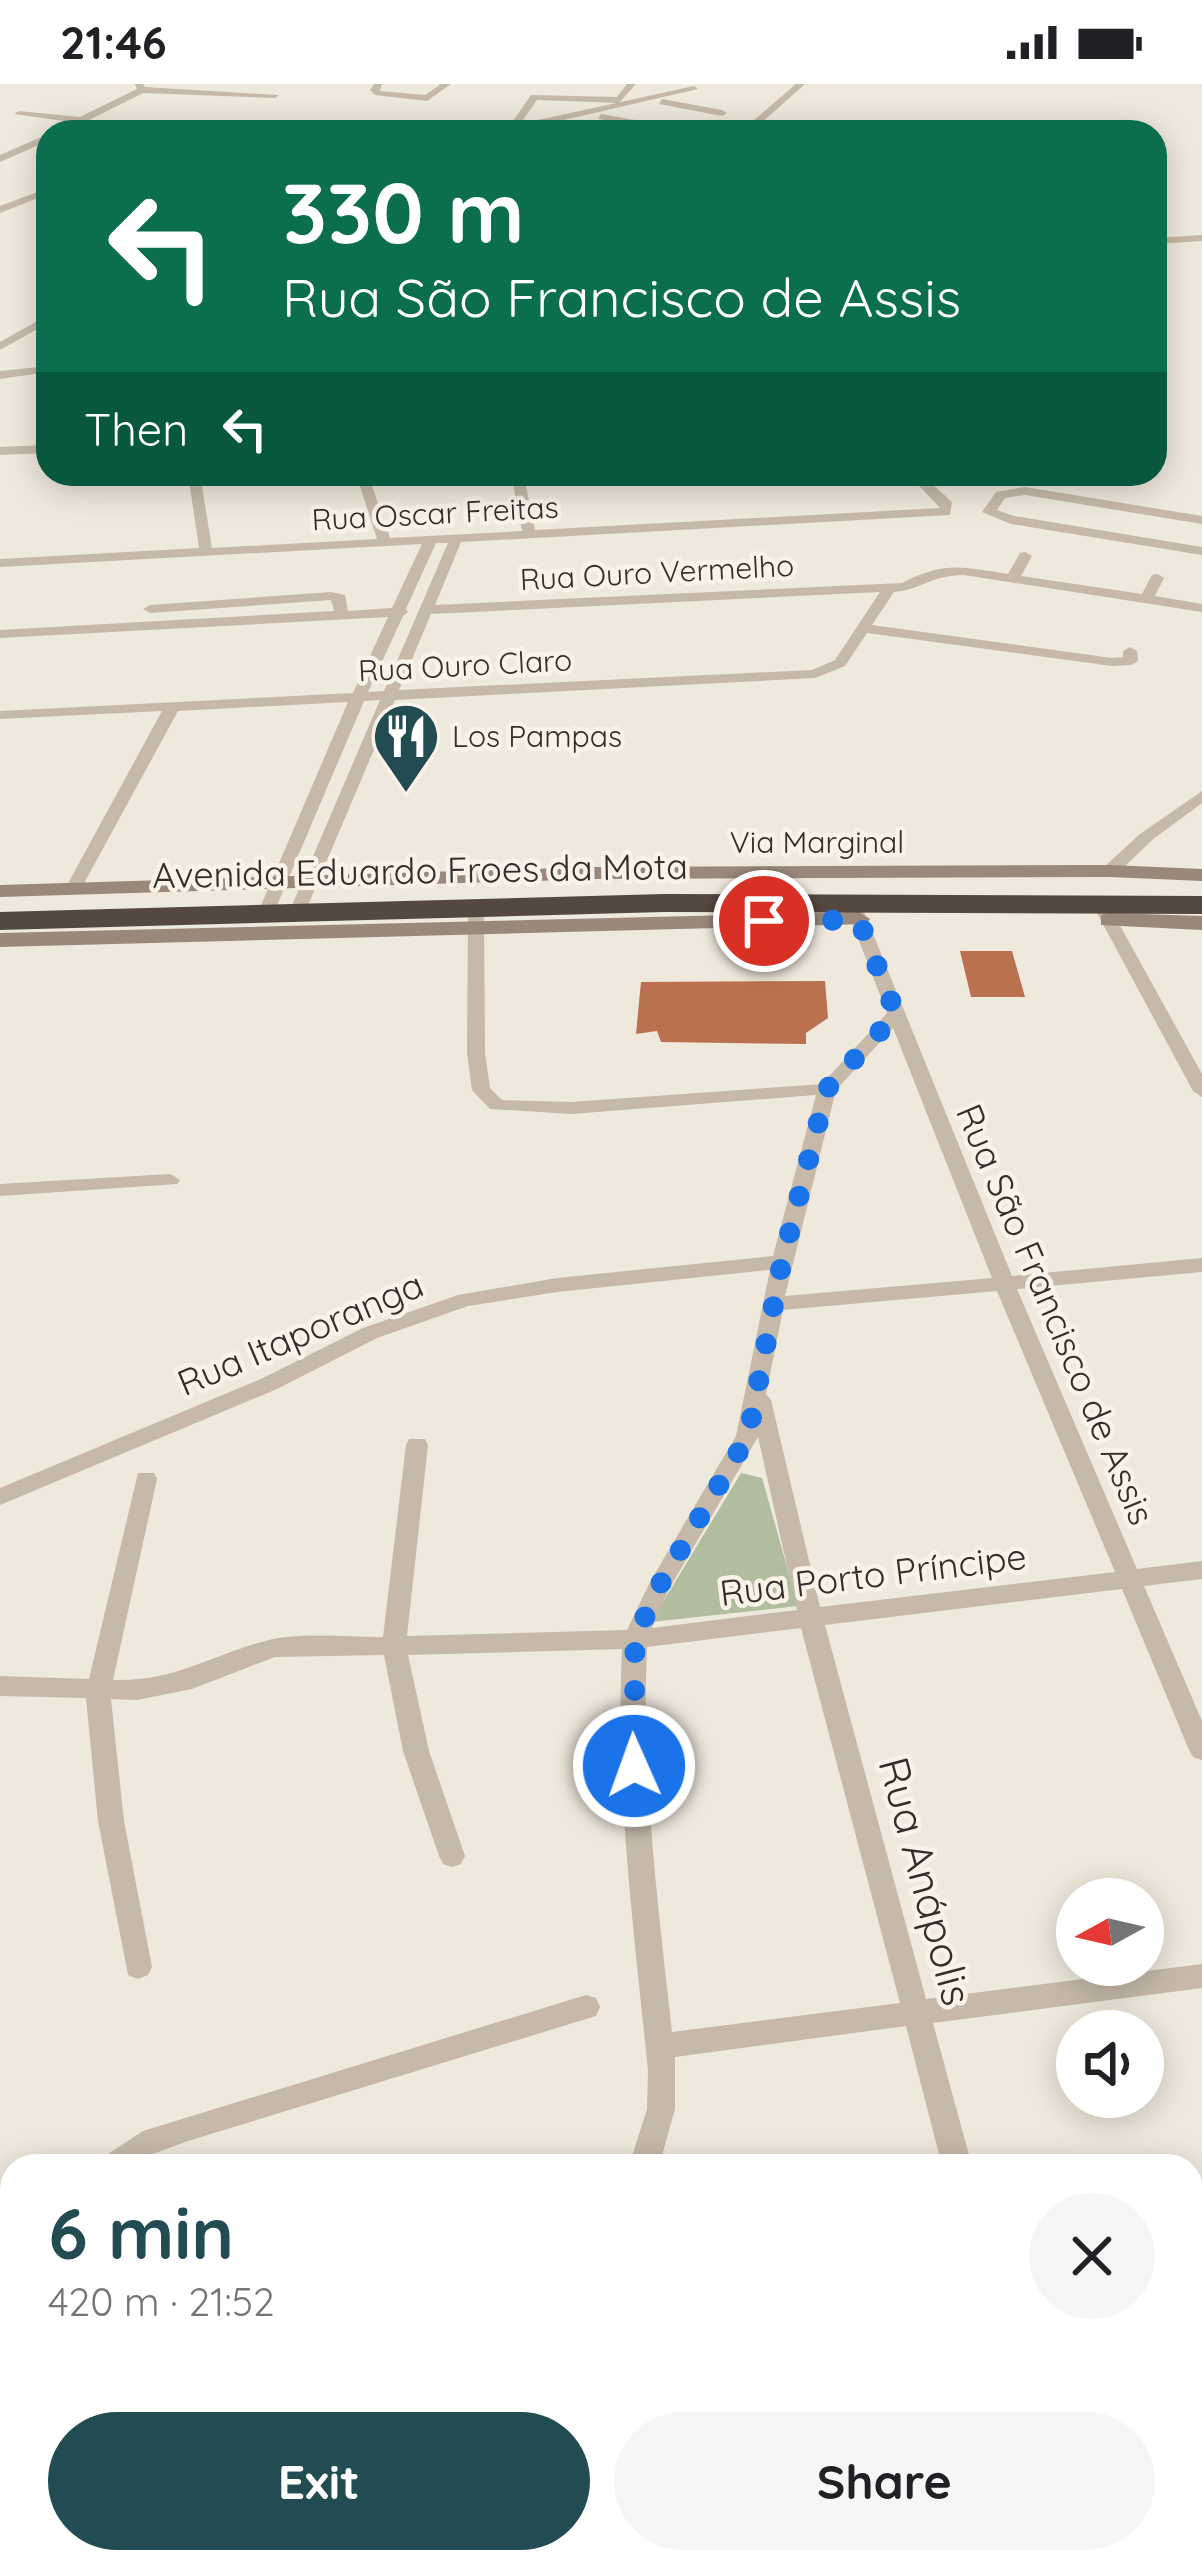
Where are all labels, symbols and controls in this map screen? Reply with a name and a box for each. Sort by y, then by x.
text: 21:46 [60,14,167,70]
text: 330 m [282,159,525,264]
icon: left [84,168,240,324]
text: Rua São Francisco de Assis [282,263,961,331]
icon: left [212,396,278,462]
text: Then [84,401,188,457]
street label: Rua Oscar Freitas [311,488,559,538]
street label: Rua Ouro Vermelho [519,546,795,598]
street label: Rua Ouro Claro [357,640,573,690]
restaurant icon: Los Pampas [371,701,441,795]
place label: Los Pampas [452,717,622,755]
street label: Via Marginal [730,823,904,861]
street label: Avenida Eduardo Froes da Mota [152,843,688,897]
pin [713,870,815,972]
icon: arrive [731,888,797,954]
street label: Rua São Francisco de Assis [947,1097,1165,1531]
street label: Rua Itaporanga [170,1261,430,1405]
street label: Rua Porto Príncipe [717,1533,1029,1615]
position arrow [571,1703,697,1829]
street label: Rua Anápolis [867,1751,985,2011]
north arrow [1056,1878,1164,1986]
map controls [1056,1878,1164,2118]
button: sound [1056,2010,1164,2118]
text: 6 min [48,2187,234,2277]
button: close [1029,2193,1155,2319]
text: 420 m · 21:52 [48,2277,275,2326]
button: Exit [48,2412,590,2550]
button: Share [614,2412,1155,2550]

